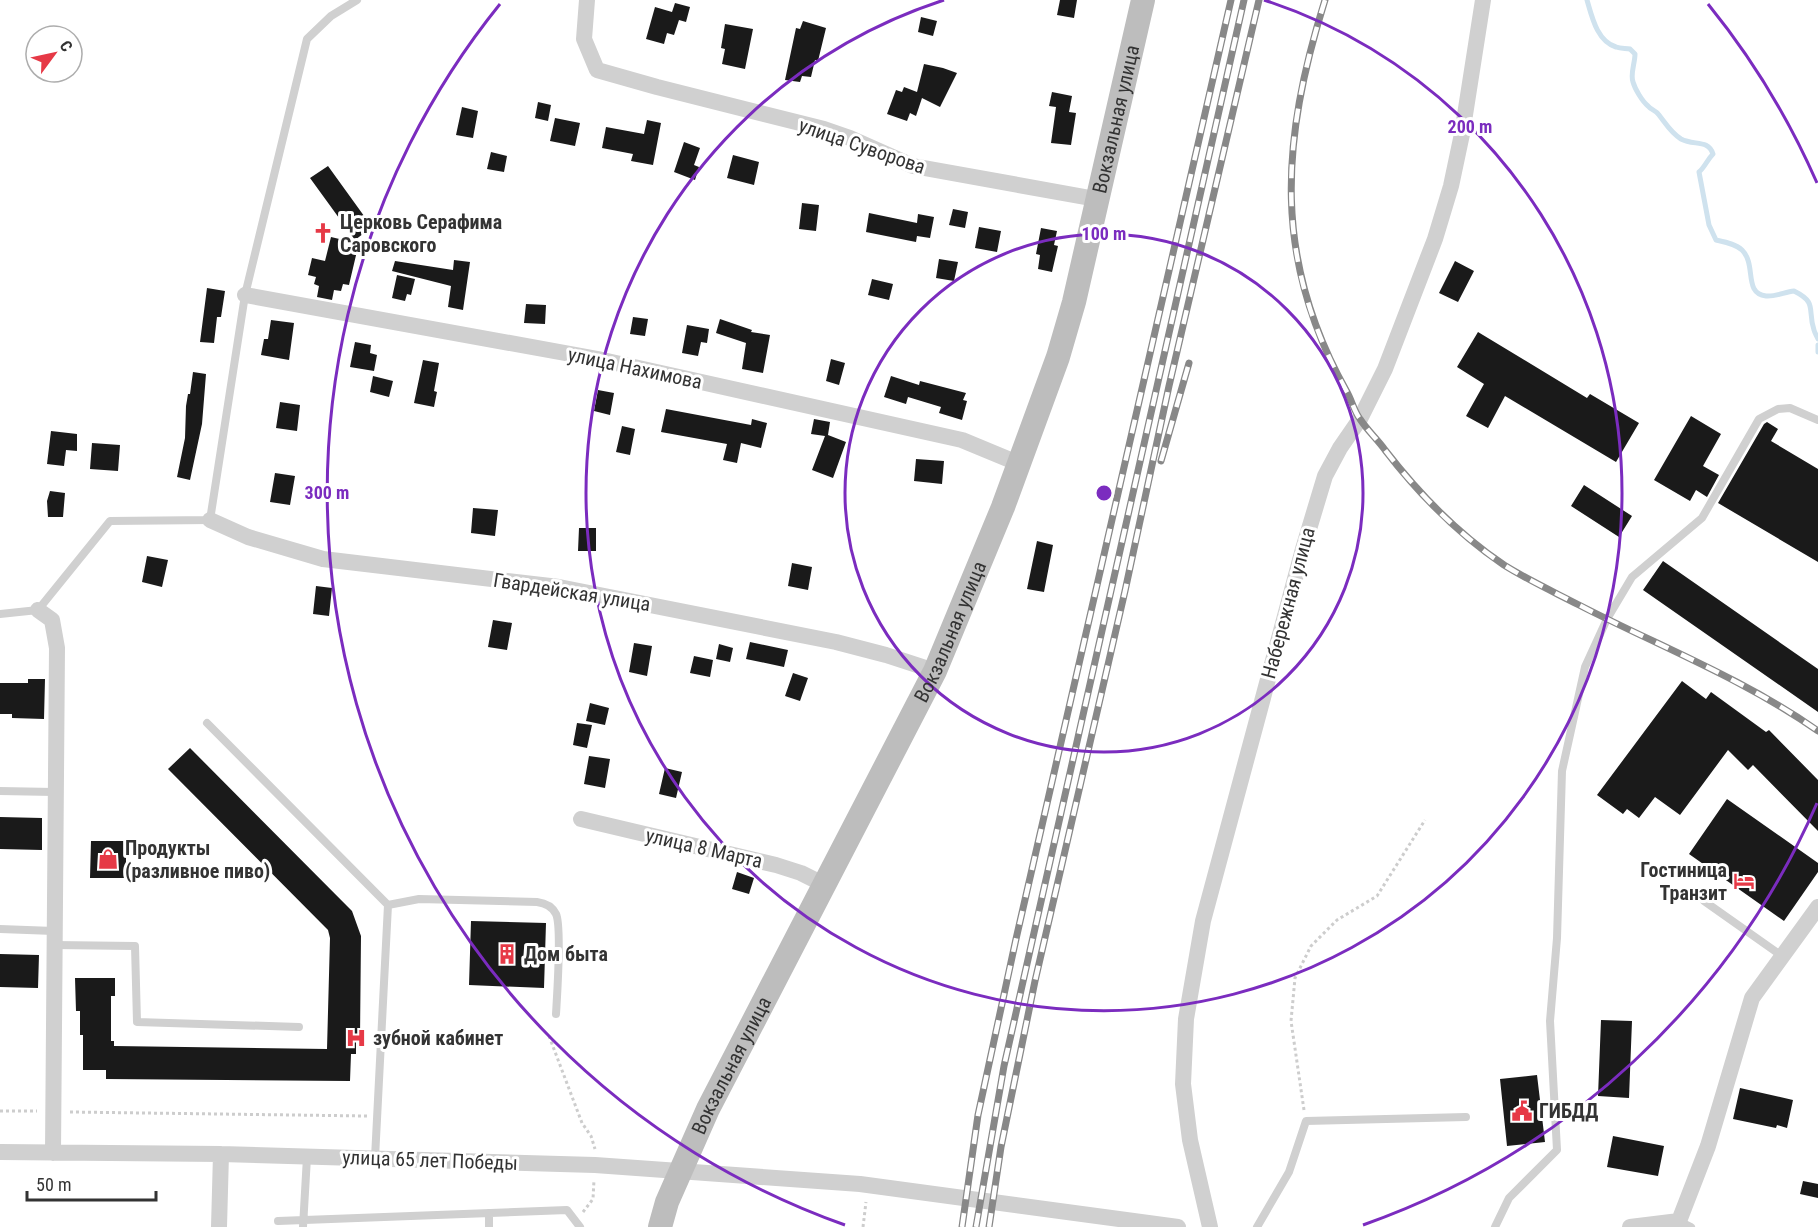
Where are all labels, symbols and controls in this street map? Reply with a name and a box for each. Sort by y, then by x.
north arrow [24,24,84,84]
text: С [56,37,77,55]
street label: Вокзальная улица [1087,43,1144,196]
street label: улица Суворова [796,113,928,179]
text: 200 m [1448,116,1492,137]
place label: Церковь Серафима Саровского [340,210,502,257]
church icon: Церковь Серафима Саровского [311,221,335,245]
text: 100 m [1082,223,1126,244]
street label: улица Нахимова [566,342,704,394]
text: 300 m [305,482,349,503]
centre of rings [1094,483,1114,503]
street label: Набережная улица [1256,525,1320,681]
street label: Вокзальная улица [909,558,991,706]
street label: Гвардейская улица [492,568,652,616]
street label: улица 8 Марта [643,823,765,873]
place label: Продукты (разливное пиво) [125,836,270,883]
shop icon: Продукты (разливное пиво) [96,847,120,871]
place label: Гостиница Транзит [1640,858,1727,905]
hotel icon: Гостиница Транзит [1732,869,1756,893]
building icon: Дом быта [495,942,519,966]
place label: Дом быта [524,942,608,966]
street label: Вокзальная улица [686,992,776,1138]
hospital icon: зубной кабинет [344,1026,368,1050]
place label: зубной кабинет [373,1026,503,1050]
public building icon: ГИБДД [1510,1099,1534,1123]
place label: ГИБДД [1539,1099,1598,1123]
street label: улица 65 лет Победы [342,1145,518,1175]
scale bar [27,1164,156,1202]
text: 50 m [36,1174,71,1195]

